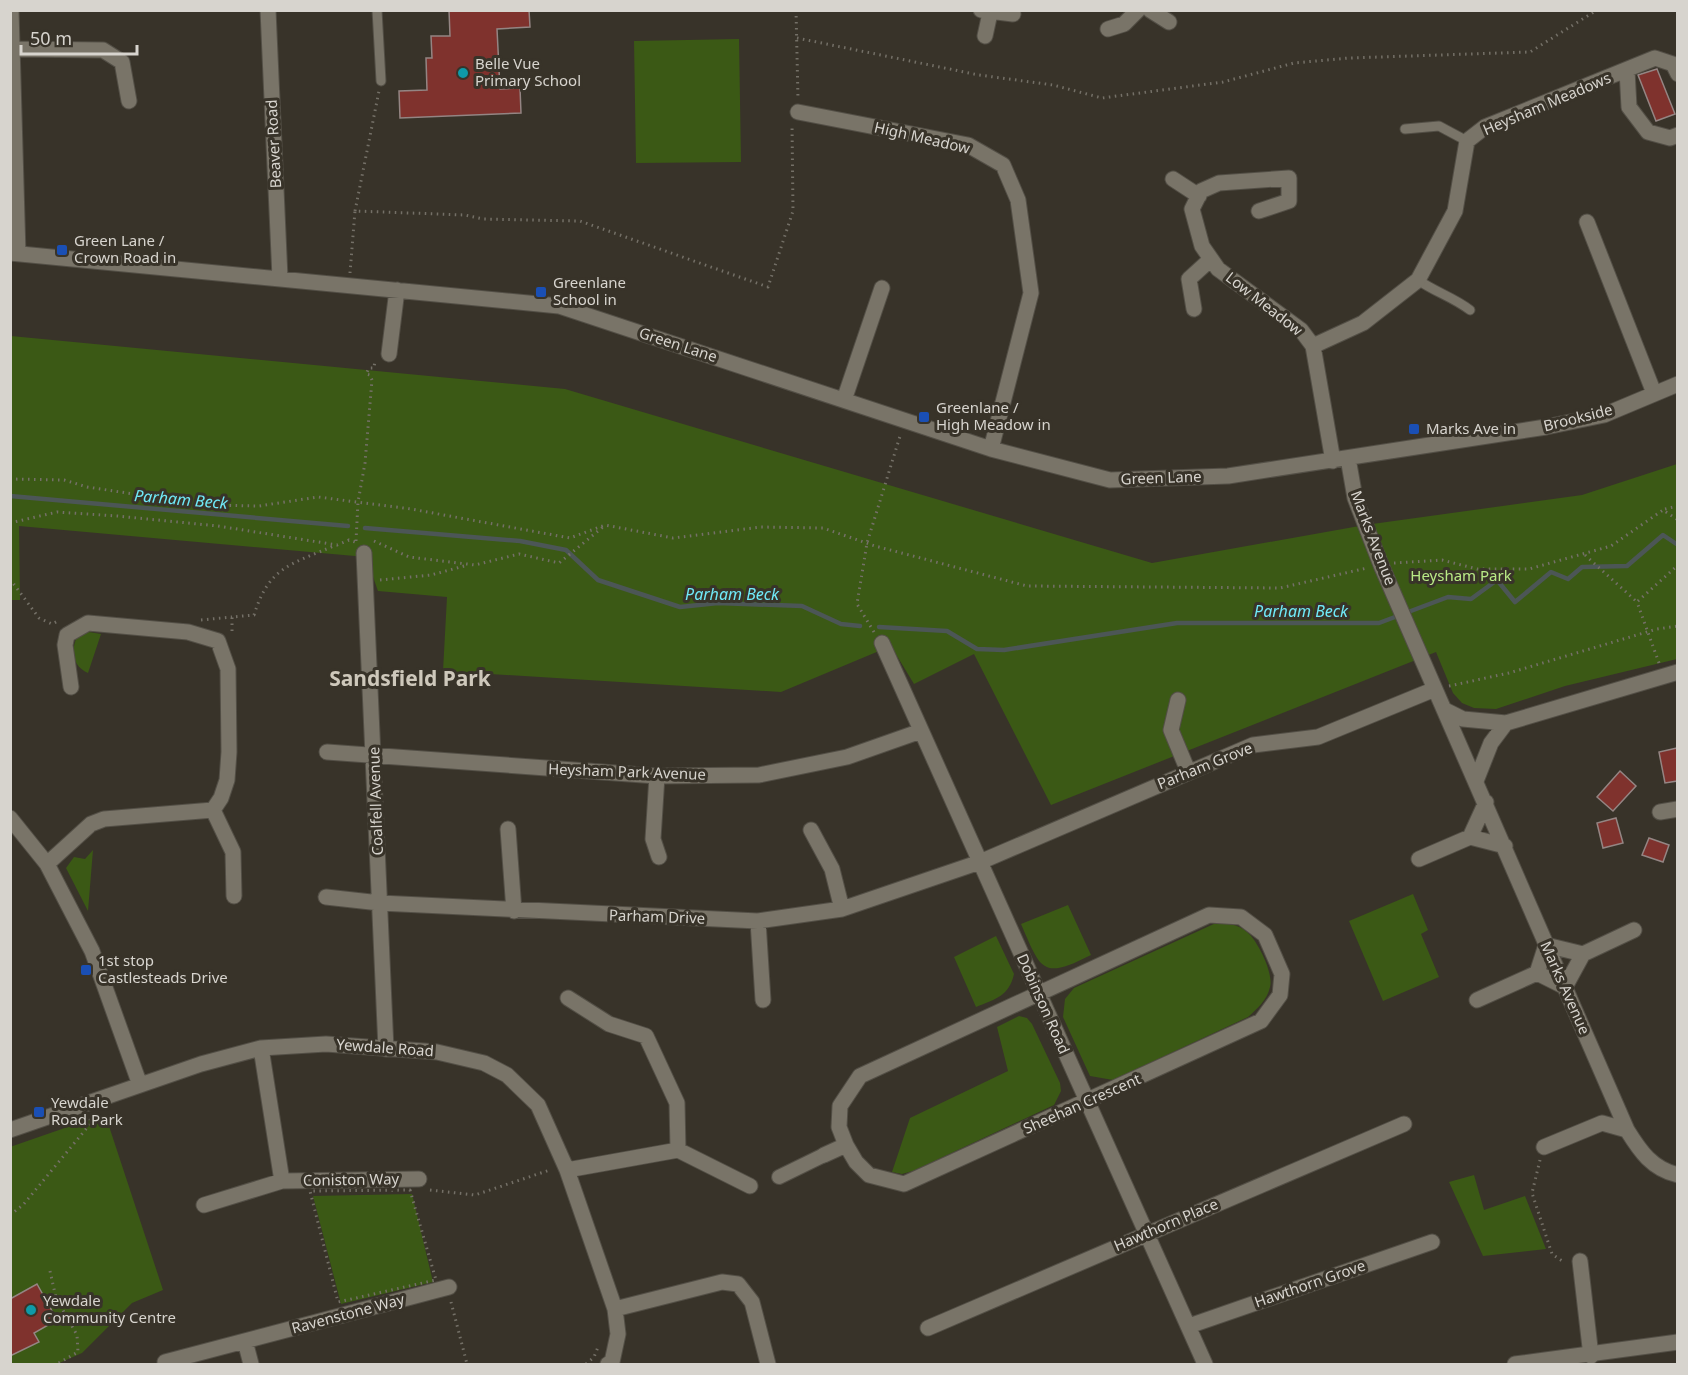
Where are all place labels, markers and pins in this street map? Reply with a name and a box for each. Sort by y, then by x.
place label: Belle Vue Primary School [475,53,581,90]
marker: Belle Vue Primary School [456,66,470,80]
place label: Green Lane / Crown Road in [74,230,176,267]
marker: Green Lane / Crown Road in [55,243,69,257]
place label: Greenlane School in [553,272,626,309]
marker: Greenlane School in [534,285,548,299]
place label: Greenlane / High Meadow in [936,397,1051,434]
marker: Greenlane / High Meadow in [917,410,931,424]
place label: Marks Ave in [1426,418,1516,438]
marker: Marks Ave in [1407,422,1421,436]
place label: 1st stop Castlesteads Drive [98,950,228,987]
marker: 1st stop Castlesteads Drive [79,963,93,977]
place label: Yewdale Road Park [51,1092,123,1129]
marker: Yewdale Road Park [32,1105,46,1119]
place label: Yewdale Community Centre [43,1290,176,1327]
marker: Yewdale Community Centre [24,1303,38,1317]

